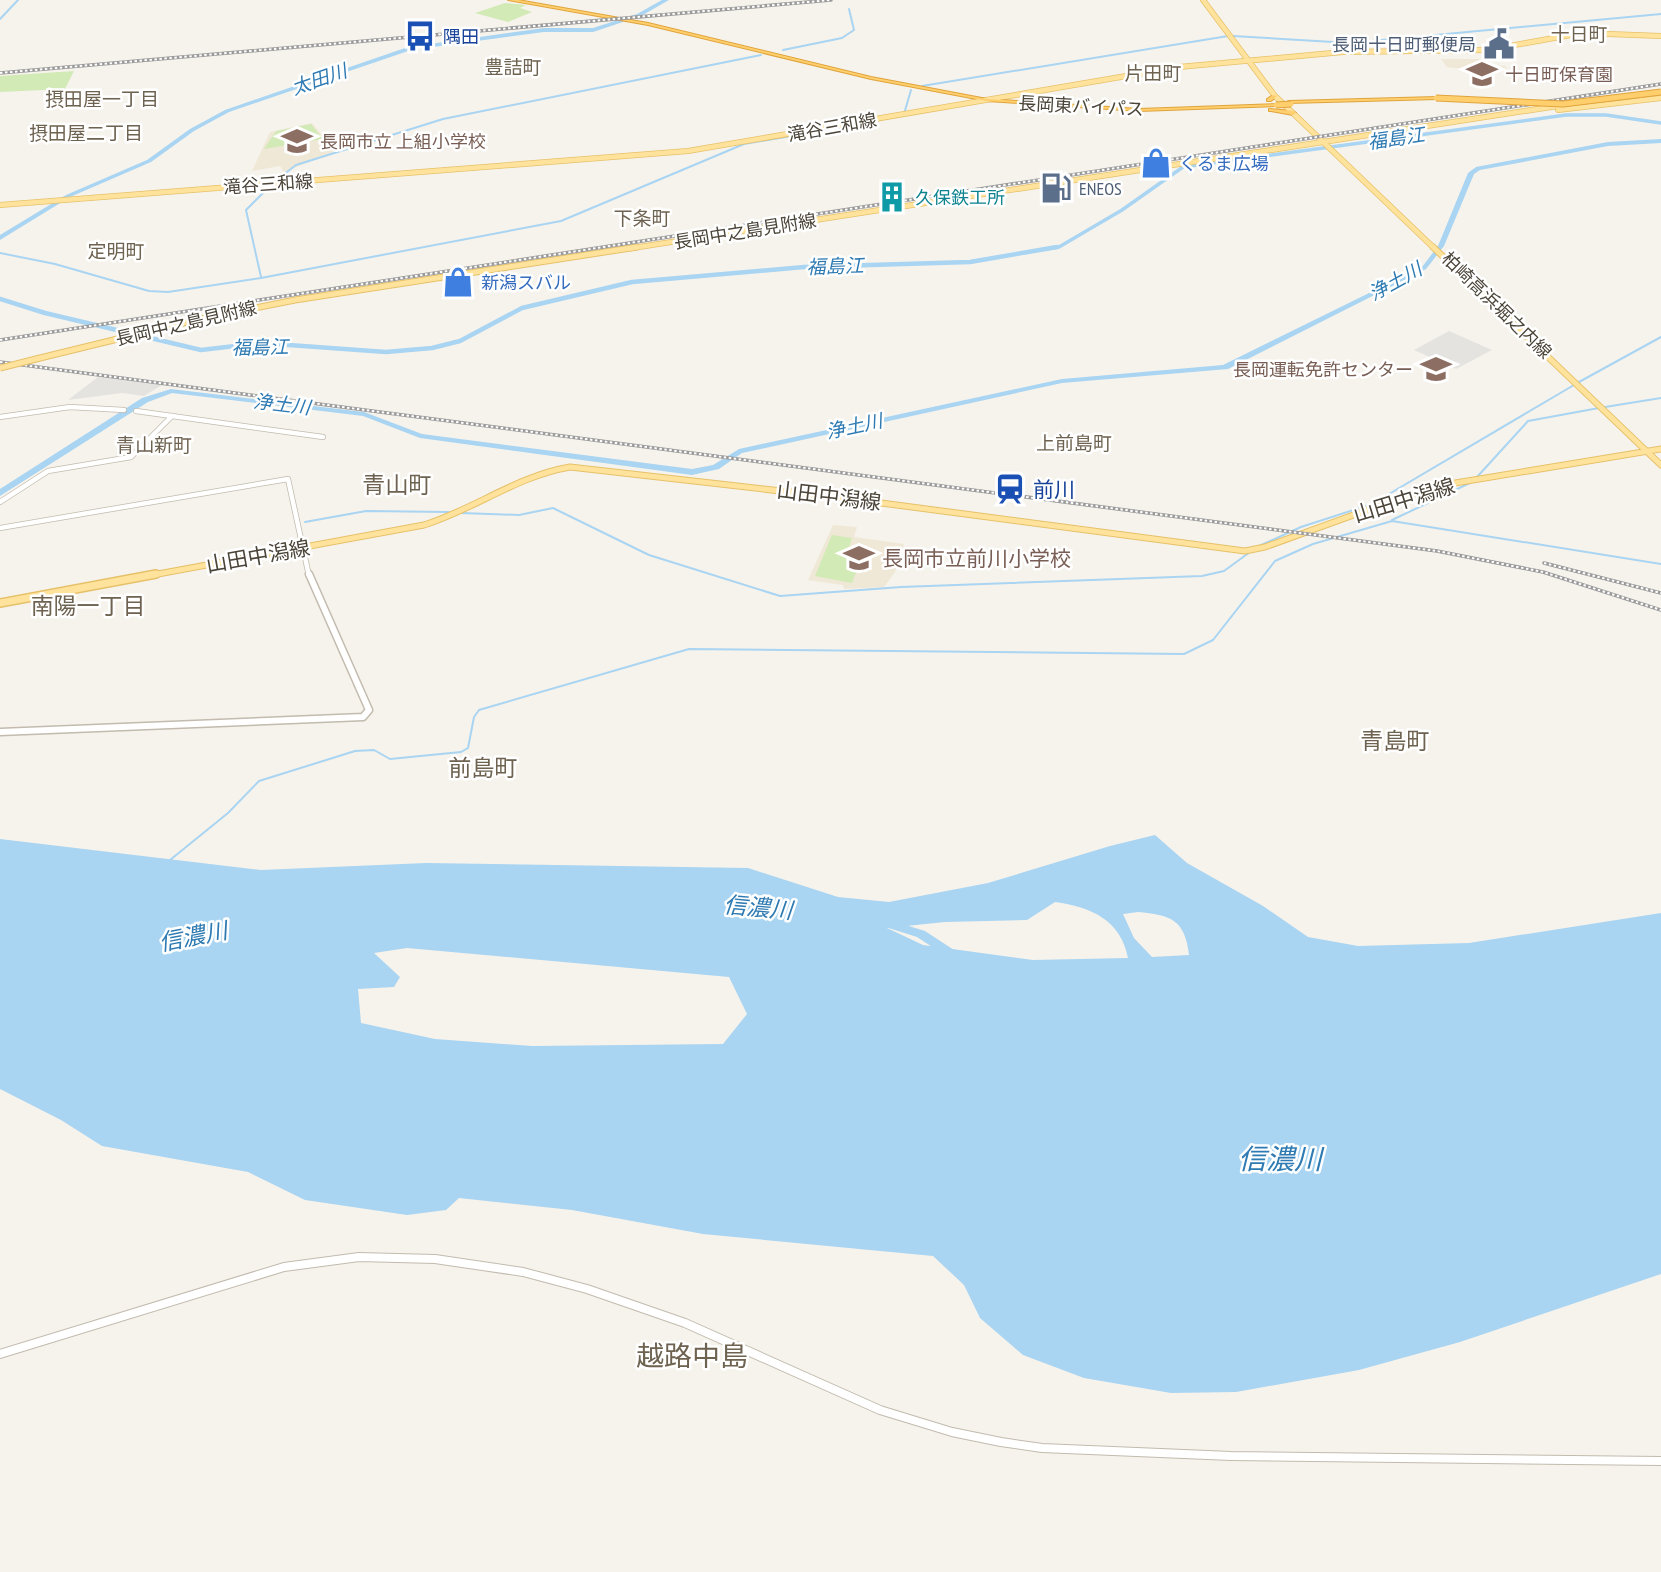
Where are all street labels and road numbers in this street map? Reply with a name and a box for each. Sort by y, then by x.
street label: 長岡東バイパス [1018,91,1144,121]
street label: 滝谷三和線 [786,108,878,146]
street label: 滝谷三和線 [222,169,314,199]
street label: 長岡中之島見附線 [672,208,818,254]
street label: 柏崎高浜堀之内線 [1437,247,1557,363]
street label: 長岡中之島見附線 [113,296,259,350]
street label: 山田中潟線 [1350,472,1458,528]
street label: 山田中潟線 [775,476,883,516]
street label: 山田中潟線 [204,534,312,578]

